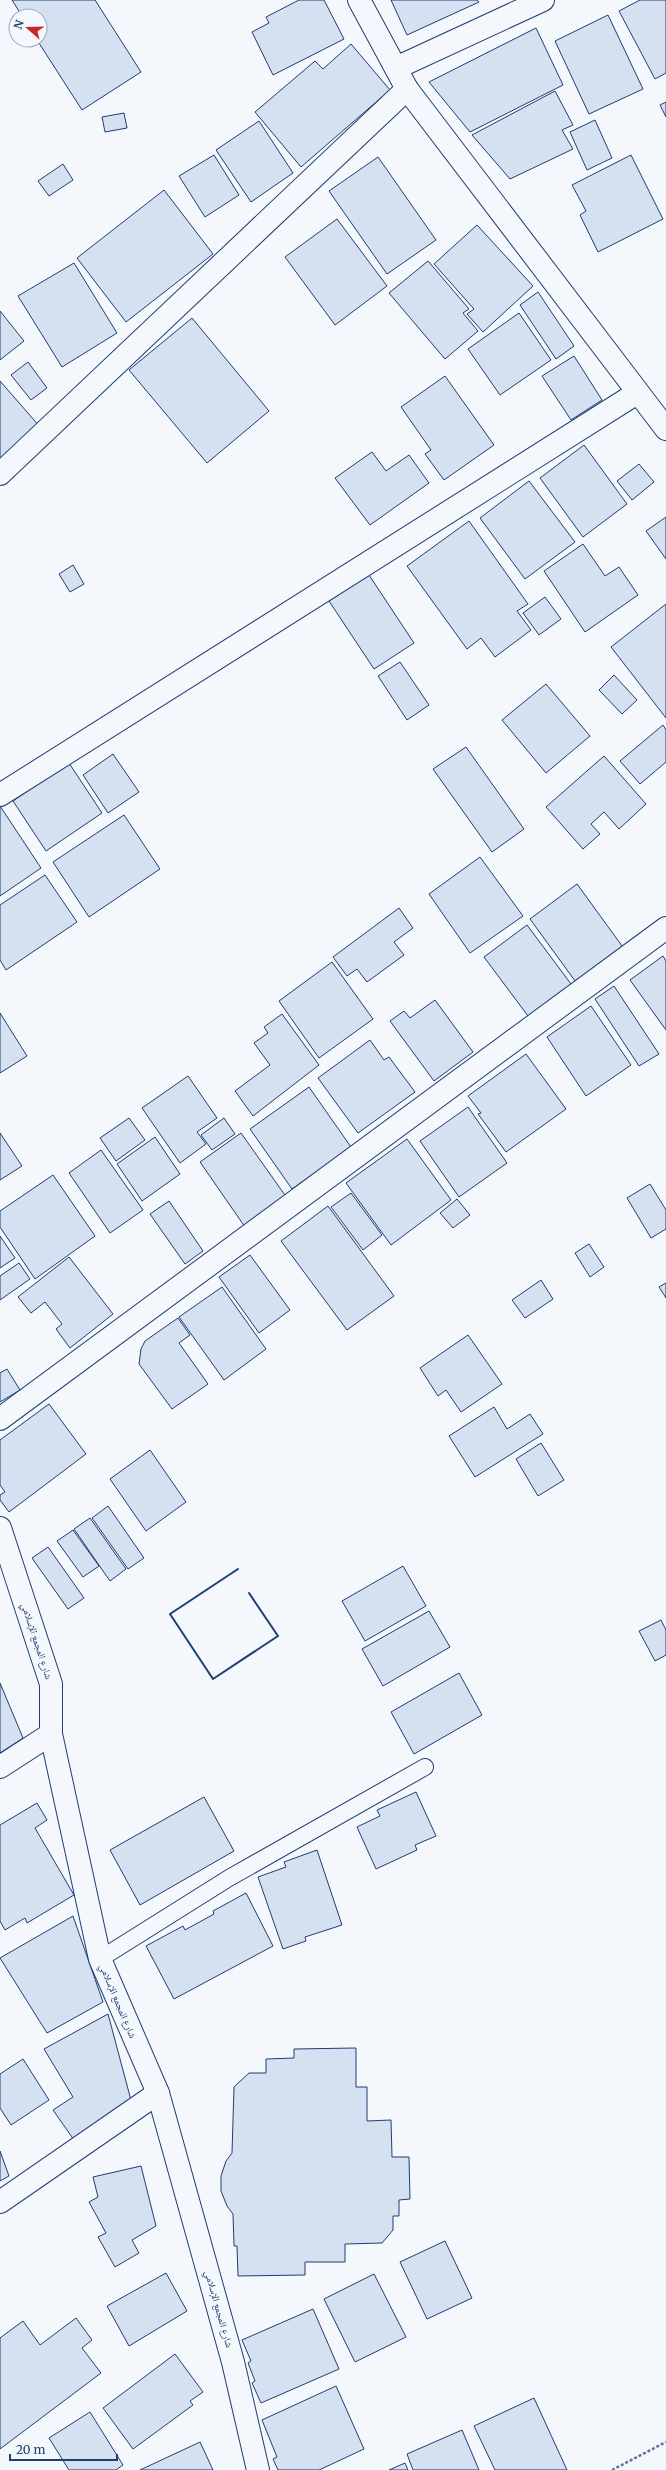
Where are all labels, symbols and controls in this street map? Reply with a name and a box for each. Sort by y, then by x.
north arrow [8,8,48,48]
text: N [11,18,27,31]
street label: شارع المجمع الإسلامي [17,1601,56,1682]
street label: شارع المجمع الإسلامي [95,1962,140,2041]
street label: شارع المجمع الإسلامي [200,2269,236,2350]
scale bar [10,2436,117,2462]
text: 20 m [16,2442,45,2457]

